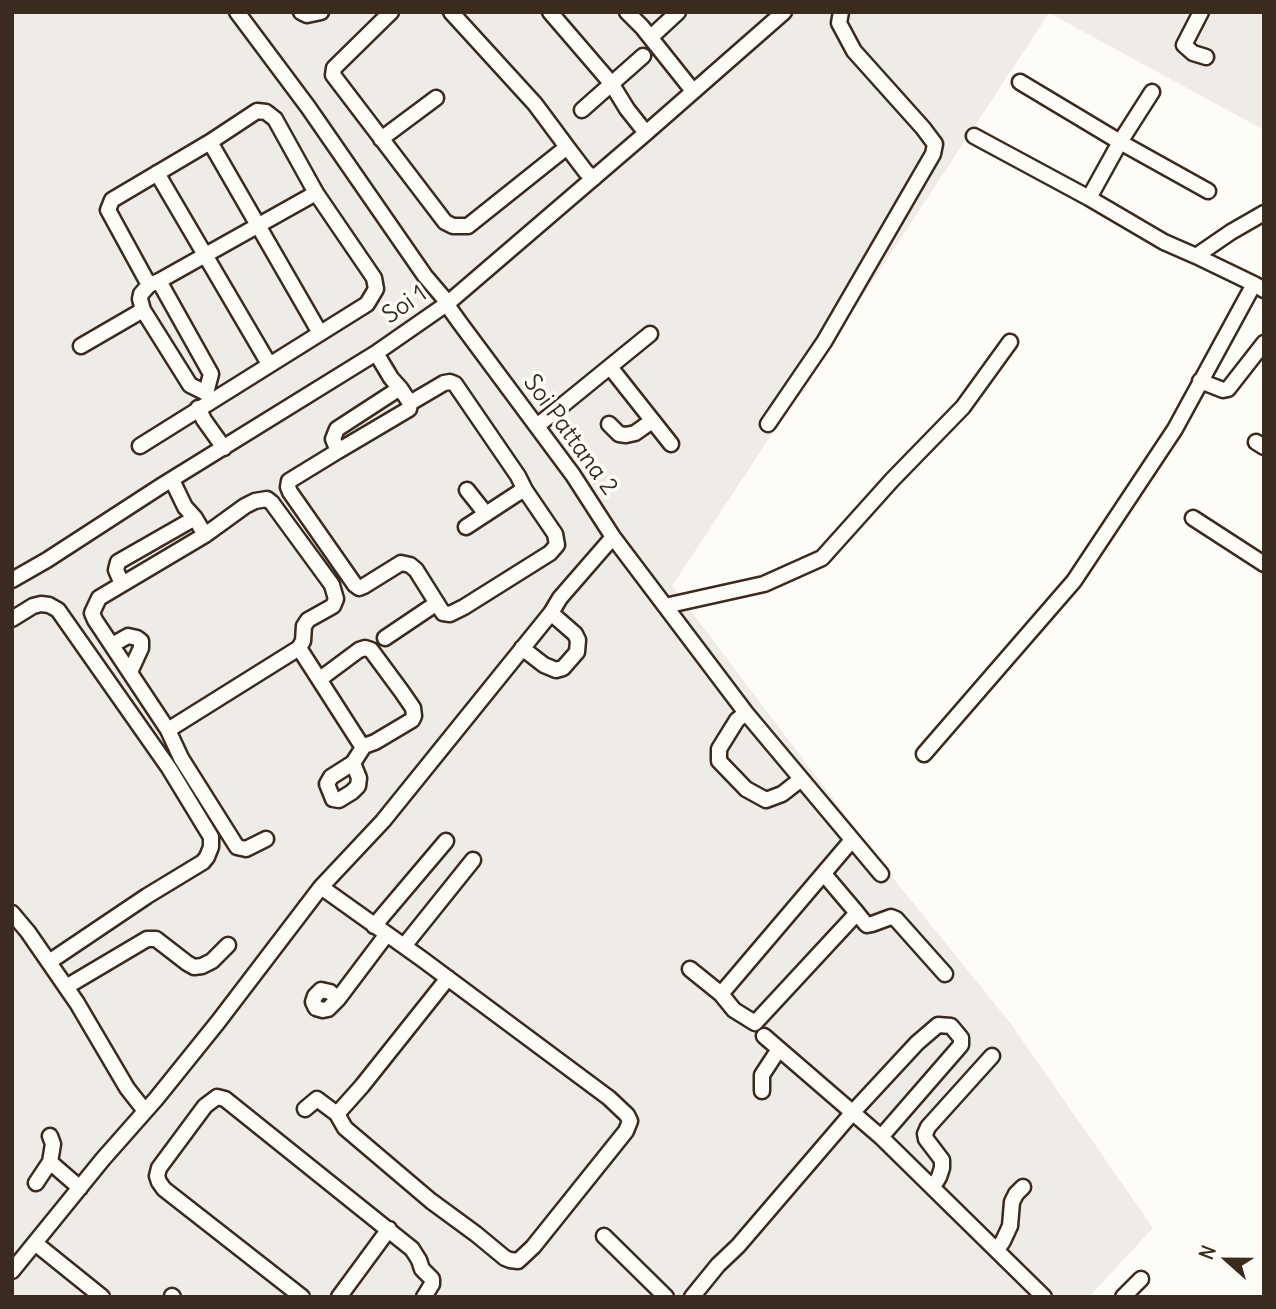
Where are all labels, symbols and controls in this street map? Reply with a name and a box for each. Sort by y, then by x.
street label: Soi 1 [377,280,433,330]
street label: Soi Pattana 2 [517,369,623,501]
north arrow [1192,1225,1262,1295]
text: N [1194,1242,1221,1263]

